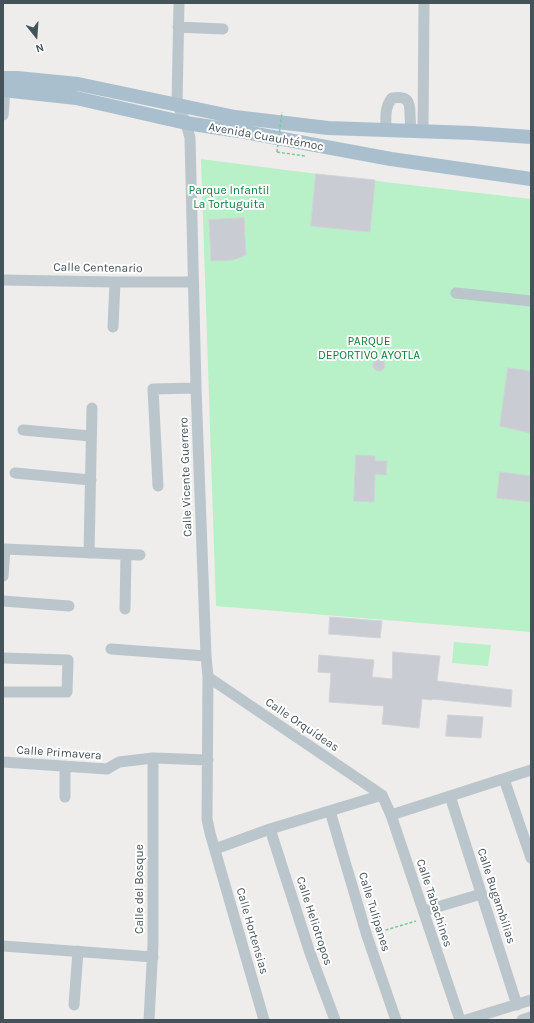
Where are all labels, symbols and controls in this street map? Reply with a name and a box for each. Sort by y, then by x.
north arrow [16,16,56,56]
text: N [34,41,45,55]
street label: Avenida Cuauhtémoc [207,120,325,154]
park label: Parque Infantil La Tortuguita [189,184,269,212]
street label: Calle Centenario [53,260,143,276]
park label: PARQUE DEPORTIVO AYOTLA [318,335,420,363]
street label: Calle Vicente Guerrero [177,417,195,537]
street label: Calle Orquídeas [262,695,342,755]
street label: Calle Primavera [16,743,102,763]
street label: Calle del Bosque [133,844,147,934]
street label: Calle Bugambilias [474,846,518,946]
street label: Calle Tabachines [413,857,455,949]
street label: Calle Tulipanes [355,870,393,954]
street label: Calle Heliotropos [293,875,335,967]
street label: Calle Hortensias [233,886,271,976]

